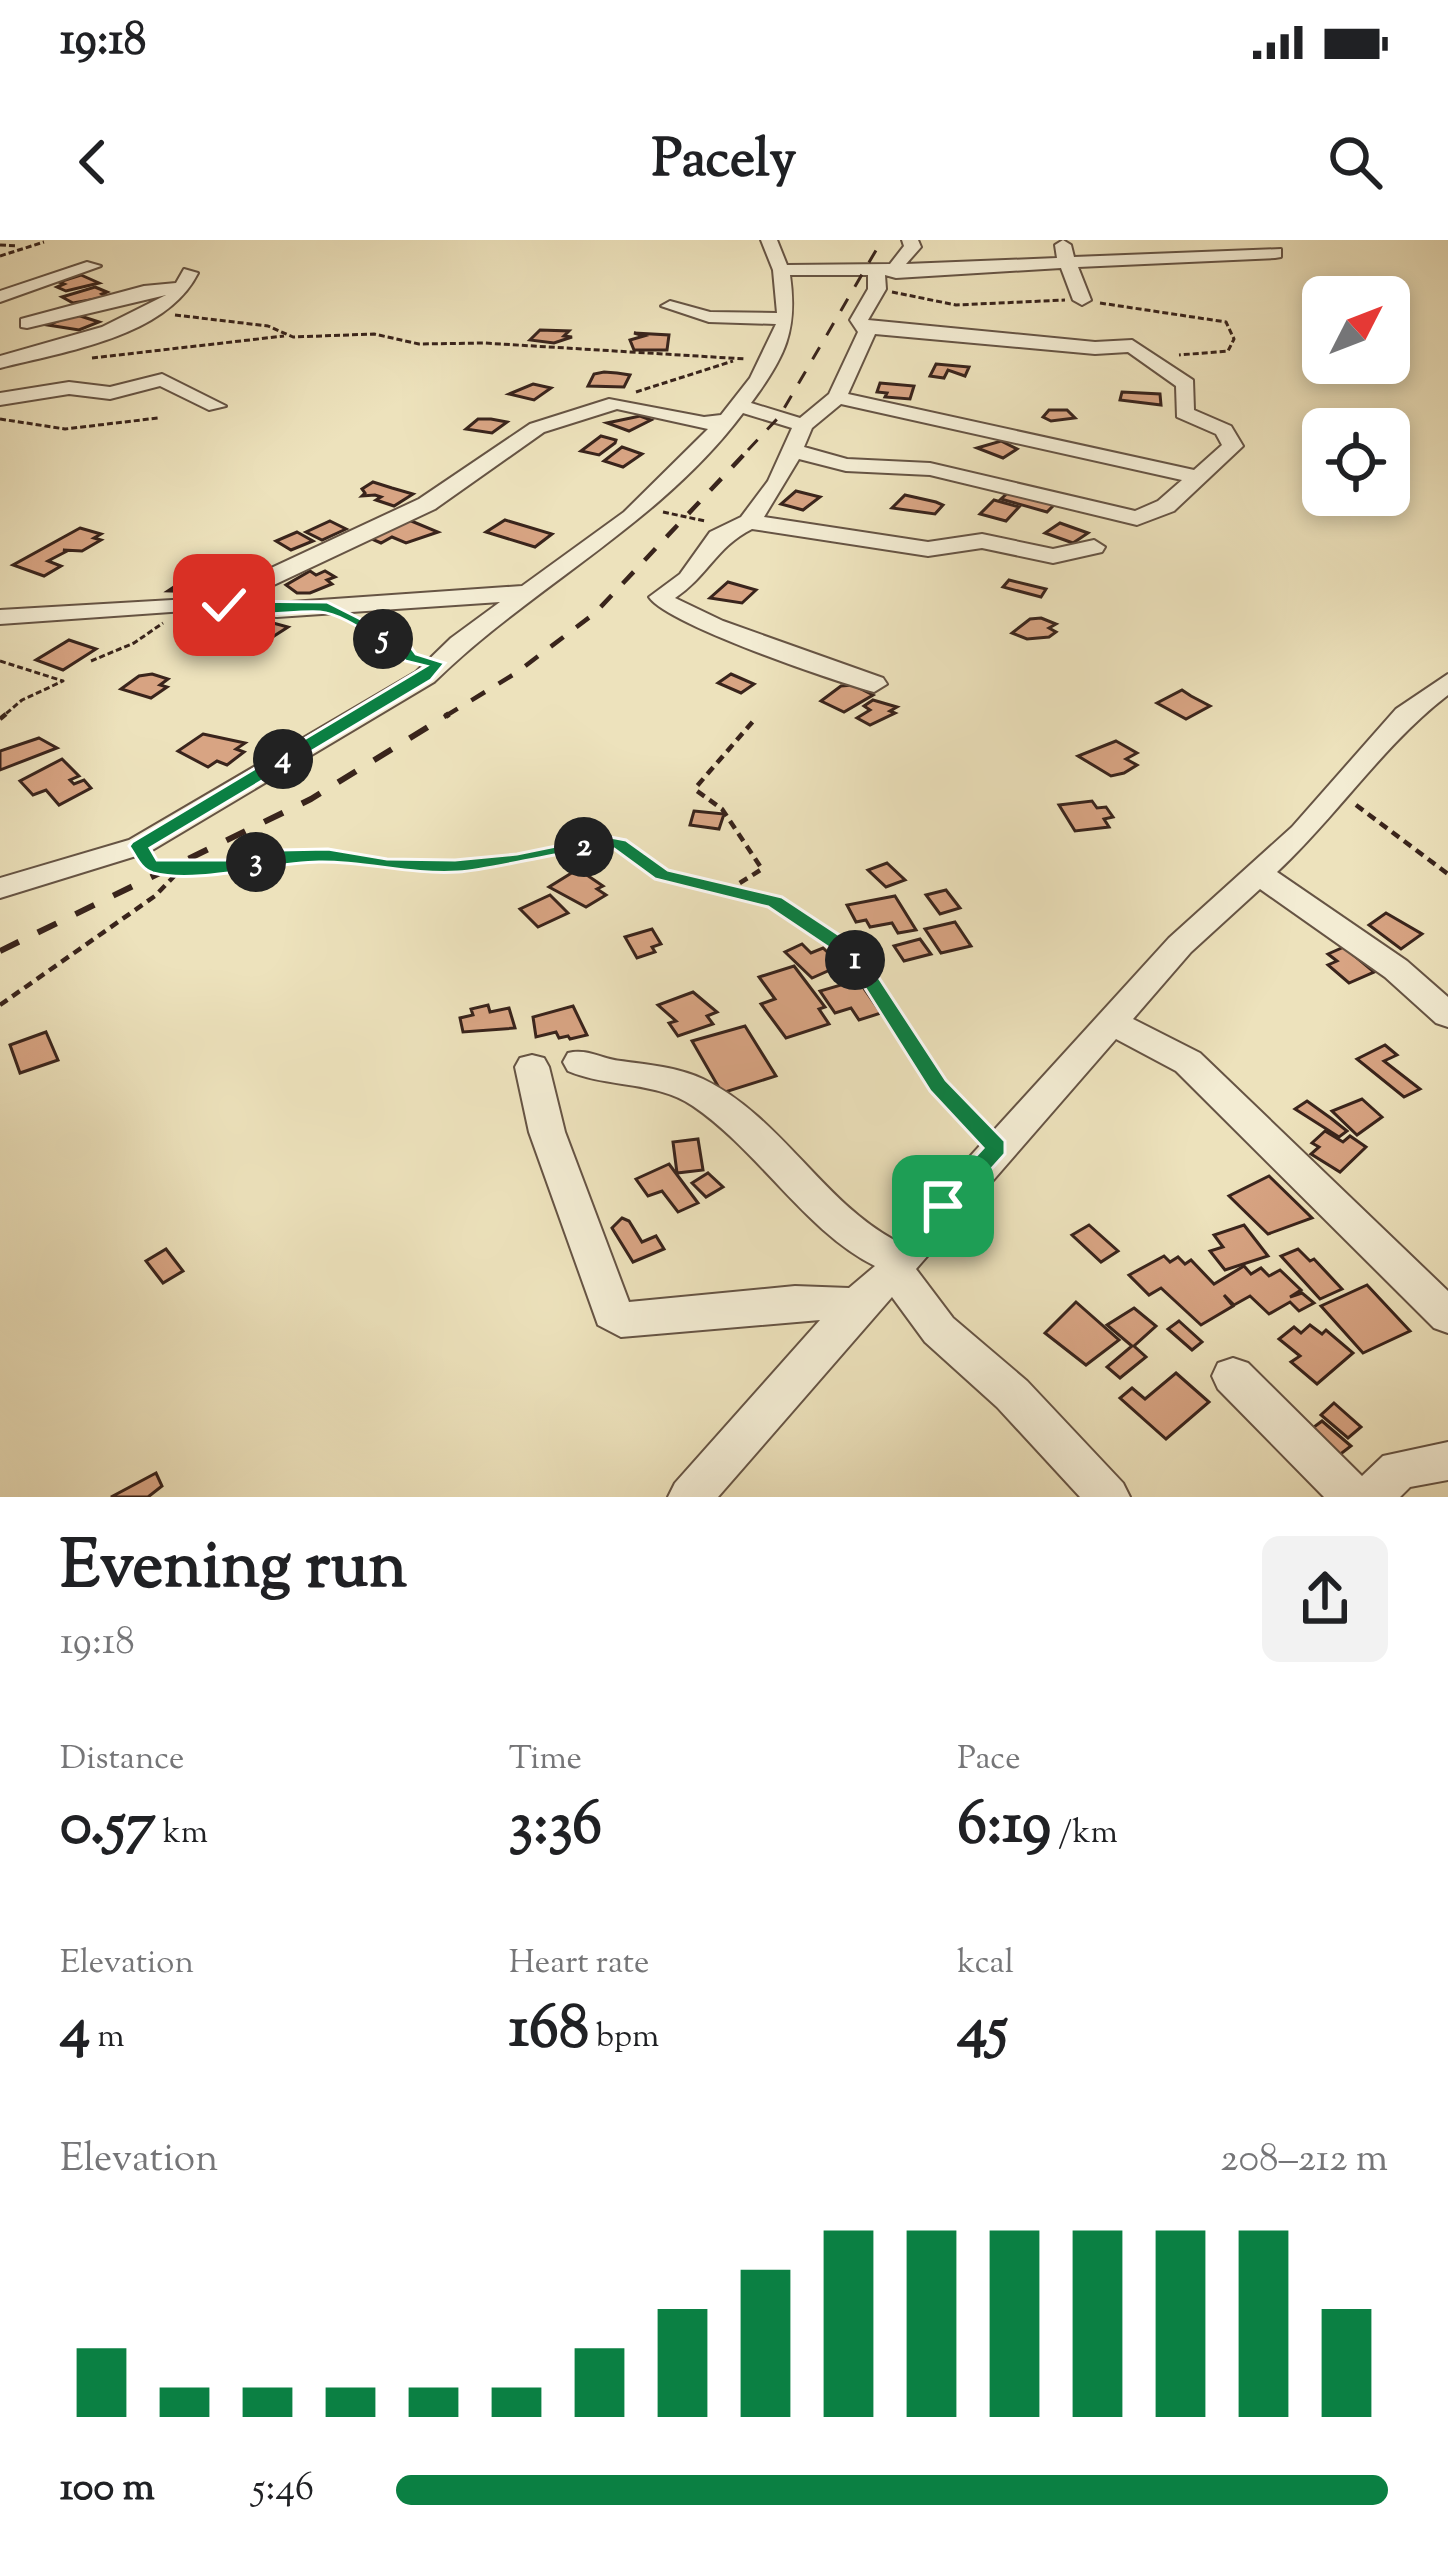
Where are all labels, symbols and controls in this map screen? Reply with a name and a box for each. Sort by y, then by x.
text: 19:18 [60,10,146,75]
text: Pacely [652,123,796,201]
icon: back [60,129,126,195]
icon: search [1322,129,1388,195]
north arrow [1302,276,1410,384]
map controls [1302,276,1410,516]
button: locate [1302,408,1410,516]
pin [173,554,275,656]
icon: check [191,572,257,638]
pin: 5 [353,609,413,669]
text: 5 [377,615,389,663]
pin: 4 [253,729,313,789]
text: 4 [275,735,291,783]
pin: 2 [554,817,614,877]
text: 2 [576,823,592,871]
pin: 3 [226,832,286,892]
text: 3 [249,838,263,886]
pin: 1 [825,930,885,990]
text: 1 [849,936,861,984]
pin [892,1155,994,1257]
icon: arrive [910,1173,976,1239]
text: Evening run [60,1523,407,1618]
button: share [1262,1536,1388,1662]
text: 19:18 [60,1616,135,1672]
text: Distance [60,1736,184,1784]
text: Time [509,1736,582,1784]
text: Pace [957,1736,1021,1784]
text: 0.57 [60,1784,156,1871]
text: 3:36 [509,1784,602,1871]
text: 6:19 [957,1784,1051,1871]
text: km [156,1810,208,1858]
text: /km [1051,1810,1118,1858]
text: Elevation [60,1940,194,1988]
text: Heart rate [509,1940,650,1988]
text: kcal [957,1940,1014,1988]
text: 4 [60,1988,90,2075]
text: 168 [509,1988,589,2075]
text: 45 [957,1988,1008,2075]
text: m [90,2014,125,2062]
text: bpm [589,2014,659,2062]
text: Elevation [60,2133,218,2189]
text: 208–212 m [1220,2133,1388,2189]
text: 100 m [60,2462,155,2518]
text: 5:46 [252,2462,314,2518]

